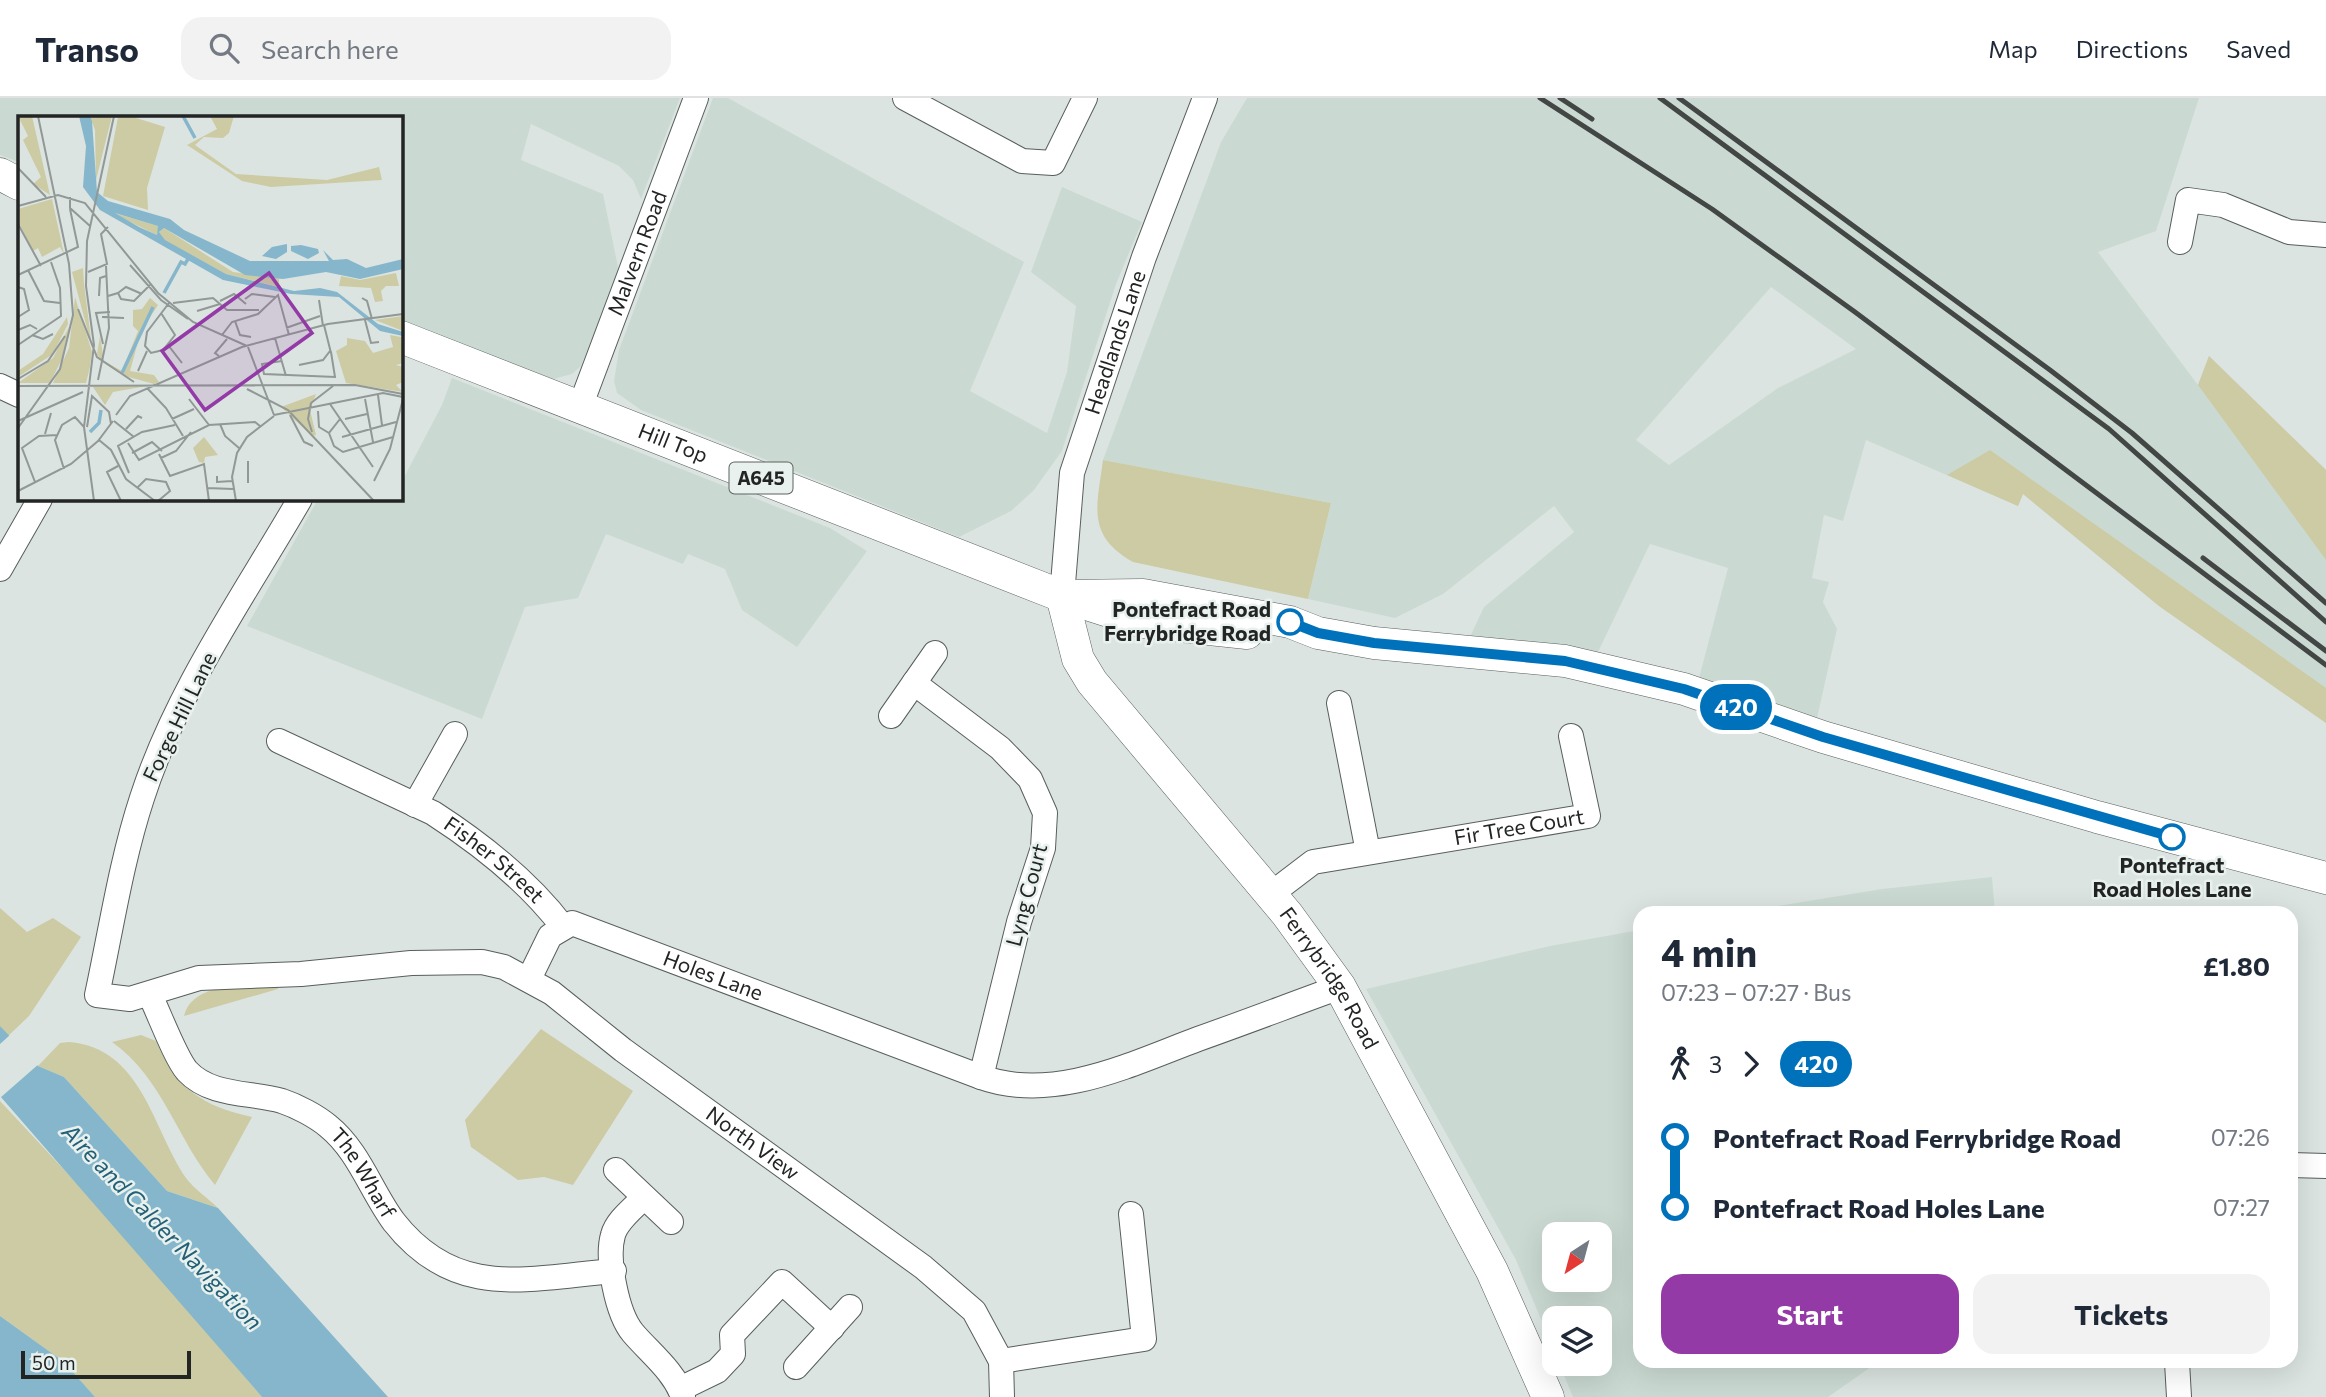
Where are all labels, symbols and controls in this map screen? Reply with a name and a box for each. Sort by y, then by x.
search box [181,17,671,80]
text: Transo [35,28,139,69]
icon: search [205,29,243,67]
text: Search here [261,33,399,64]
text: Map [1988,34,2038,63]
text: Directions [2076,34,2188,63]
text: Saved [2226,34,2291,63]
inset map [18,116,402,500]
street label: Malvern Road [601,187,671,319]
street label: Headlands Lane [1078,267,1150,417]
street label: Hill Top [635,417,712,467]
road number: A645 [730,462,792,494]
place label: Pontefract Road Ferrybridge Road [1104,596,1271,645]
marker: Pontefract Road Ferrybridge Road [1277,609,1303,635]
street label: Forge Hill Lane [137,648,221,785]
line badge: 420 [1696,684,1776,730]
text: 420 [1714,692,1758,721]
street label: Fir Tree Court [1452,803,1586,849]
street label: Fisher Street [440,810,550,907]
marker: Pontefract Road Holes Lane [2159,824,2185,850]
street label: Lyng Court [1000,840,1051,949]
place label: Pontefract Road Holes Lane [2092,852,2252,901]
street label: Ferrybridge Road [1275,902,1385,1053]
text: 4 min [1661,928,1757,975]
street label: Holes Lane [660,945,767,1005]
text: £1.80 [2203,950,2270,981]
text: 07:23 – 07:27 · Bus [1661,978,1851,1006]
icon: walk [1661,1045,1699,1083]
icon: forward [1732,1045,1770,1083]
text: 420 [1794,1049,1838,1078]
text: 3 [1709,1050,1722,1078]
street label: North View [702,1100,805,1185]
water label: Aire and Calder Navigation [56,1117,269,1335]
street label: The Wharf [326,1122,402,1223]
text: Pontefract Road Ferrybridge Road [1713,1122,2121,1153]
text: 07:26 [2211,1123,2270,1151]
text: Pontefract Road Holes Lane [1713,1192,2045,1223]
text: 07:27 [2213,1193,2270,1221]
north arrow [1542,1222,1612,1292]
map controls [1542,1222,1612,1376]
button: Start [1661,1274,1959,1354]
button: Tickets [1973,1274,2270,1354]
button: layers [1542,1306,1612,1376]
scale bar [21,1348,191,1380]
text: 50 m [32,1351,76,1374]

